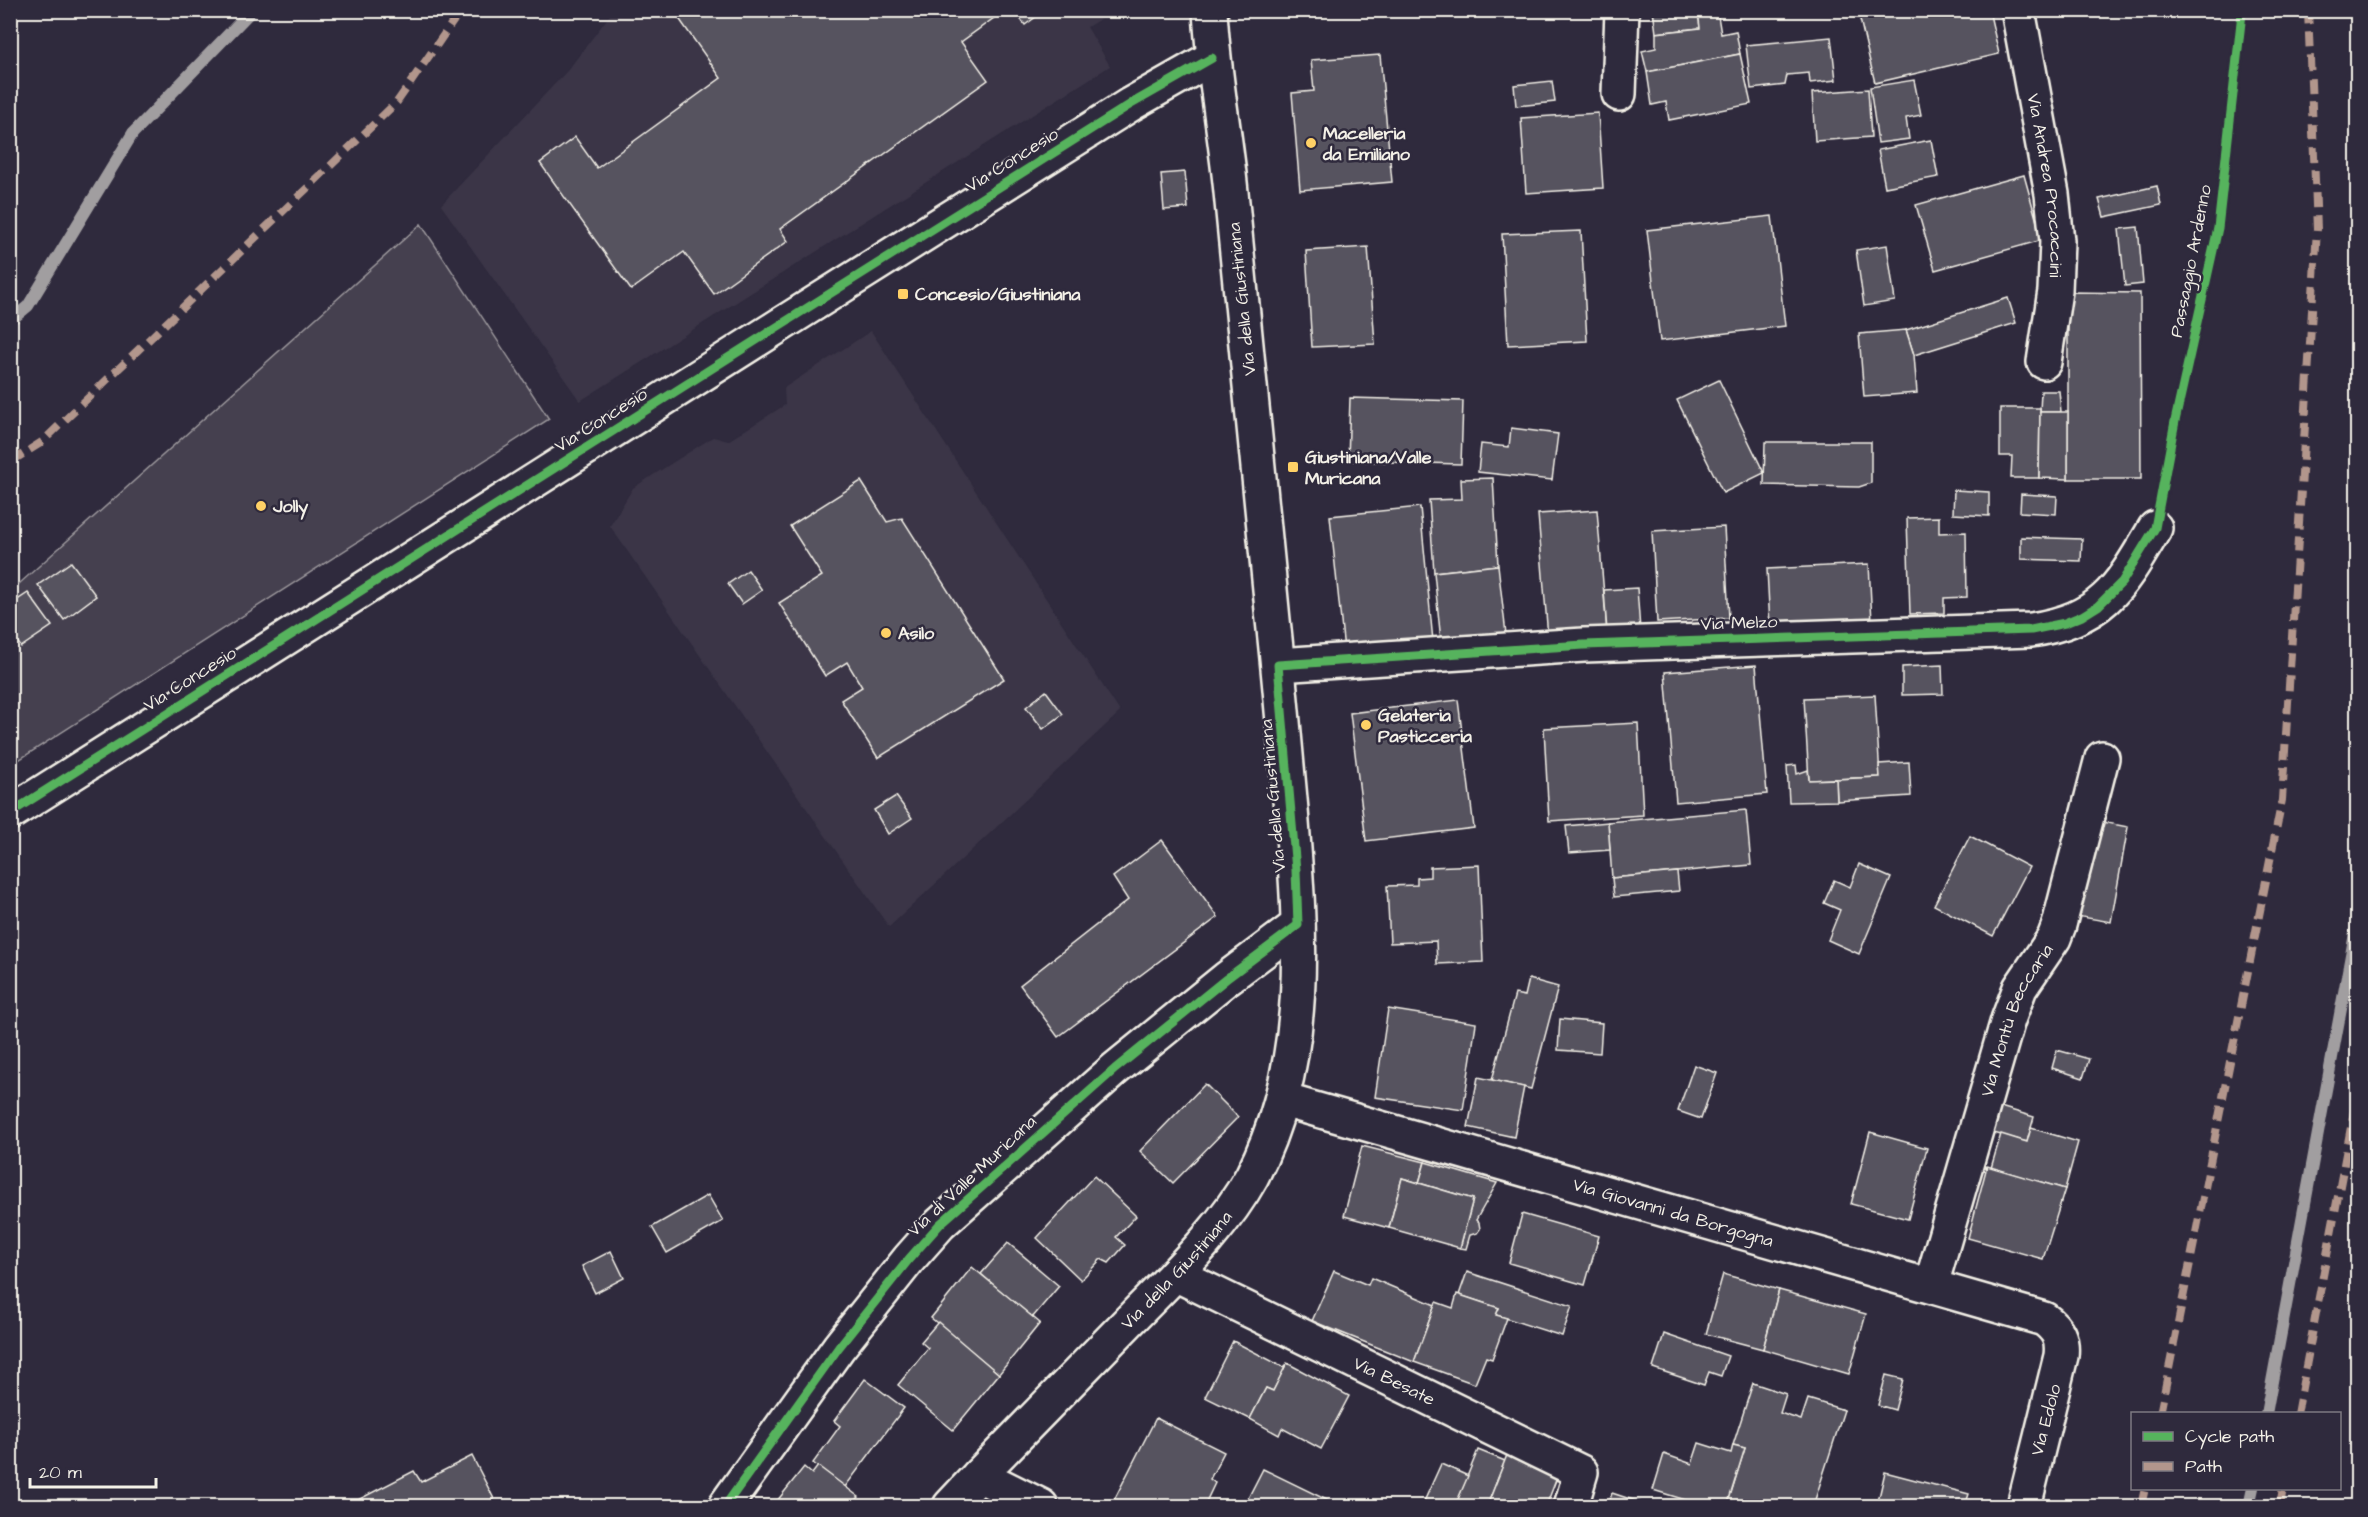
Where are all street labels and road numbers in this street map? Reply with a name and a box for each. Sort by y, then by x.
street label: Via Andrea Procaccini [2021,91,2070,278]
street label: Via Concesio [961,122,1063,198]
street label: Passaggio Ardenno [2164,183,2219,340]
street label: Via della Giustiniana [1222,221,1262,377]
street label: Via Concesio [550,382,652,458]
street label: Via Melzo [1700,609,1778,637]
street label: Via Concesio [139,641,241,717]
street label: Via della Giustiniana [1254,718,1292,874]
street label: Via Montù Beccaria [1974,939,2059,1100]
street label: Via di Valle Muricana [902,1110,1042,1242]
street label: Via Giovanni da Borgogna [1570,1172,1776,1253]
street label: Via della Giustiniana [1115,1206,1238,1335]
street label: Via Besate [1349,1350,1440,1412]
street label: Via Edolo [2024,1381,2068,1459]

